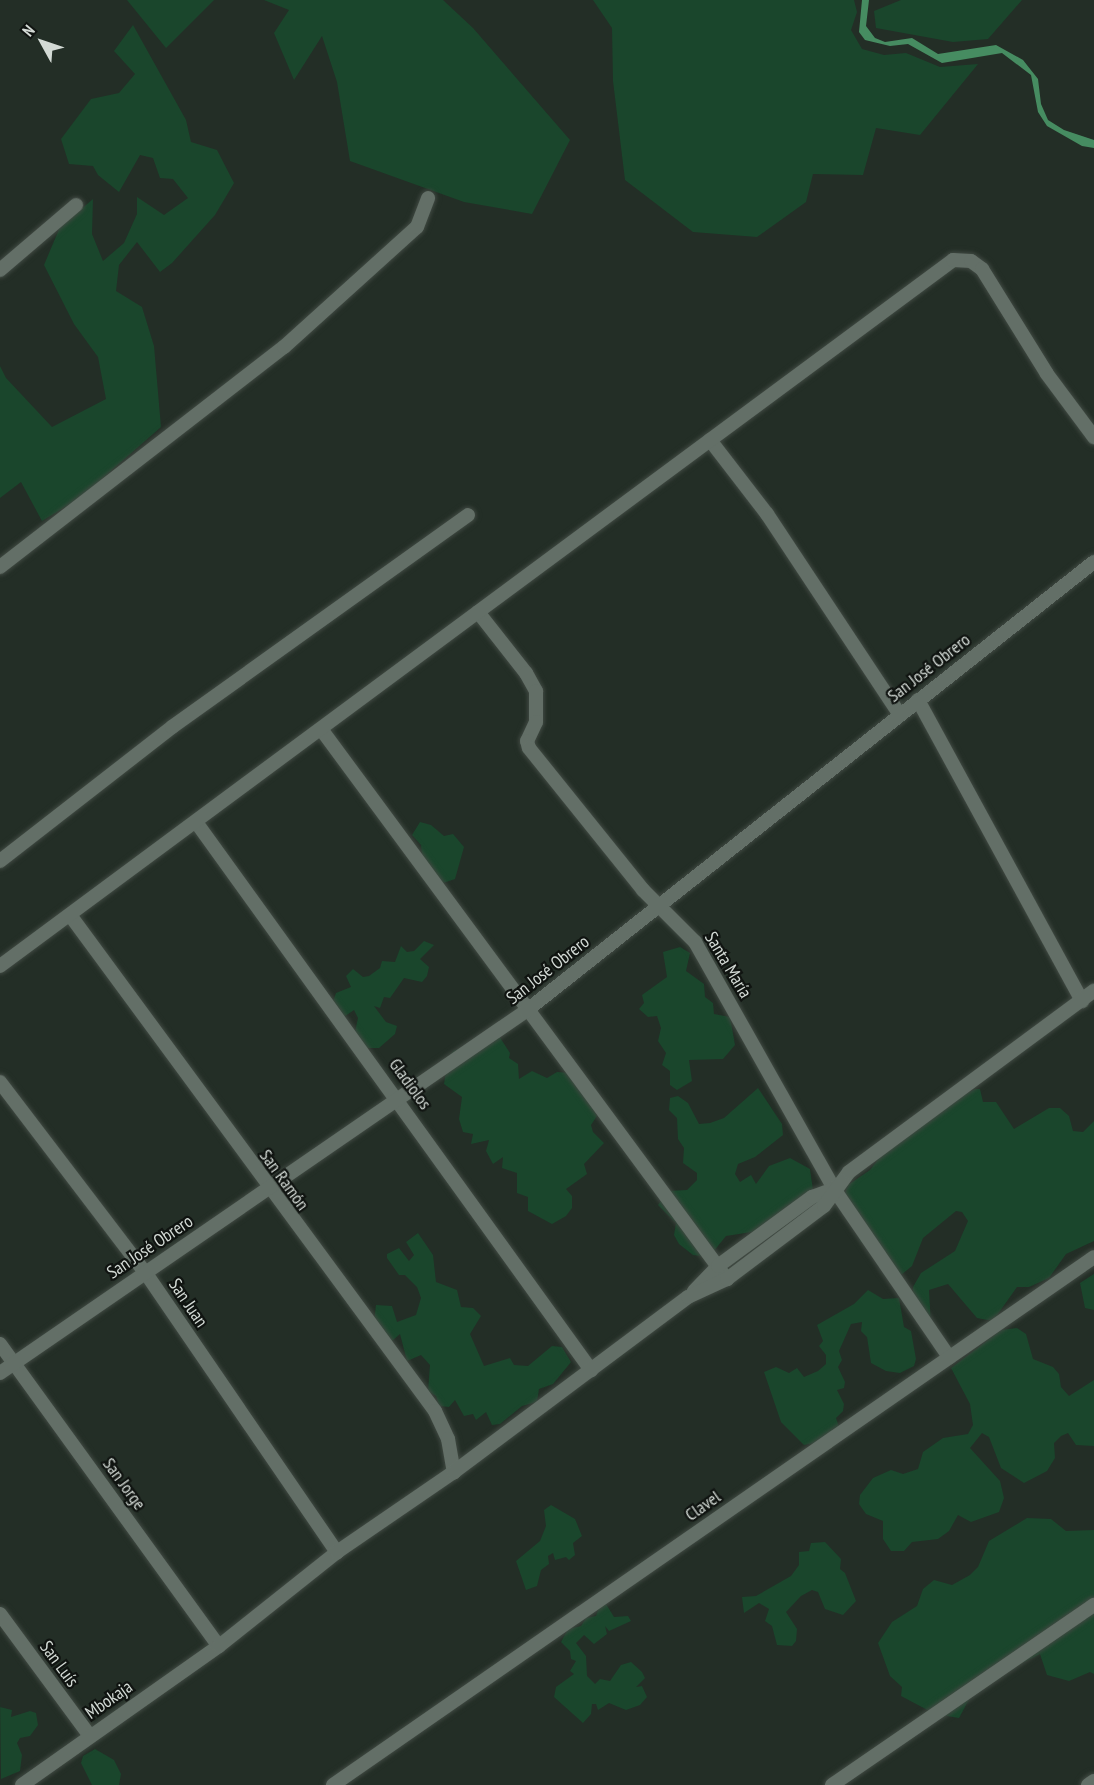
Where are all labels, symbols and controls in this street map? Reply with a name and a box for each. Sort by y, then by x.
north arrow [12,12,72,72]
text: N [18,21,39,40]
street label: San José Obrero [883,629,975,707]
street label: Santa María [700,928,756,1002]
street label: San José Obrero [502,931,594,1009]
street label: Gladiolos [384,1054,436,1114]
street label: San Ramón [255,1145,313,1215]
street label: San José Obrero [103,1210,197,1284]
street label: San Juan [164,1275,212,1331]
street label: San Jorge [98,1454,150,1514]
street label: Clavel [681,1486,725,1526]
street label: San Luís [35,1637,83,1691]
street label: Mbokaja [81,1676,137,1724]

